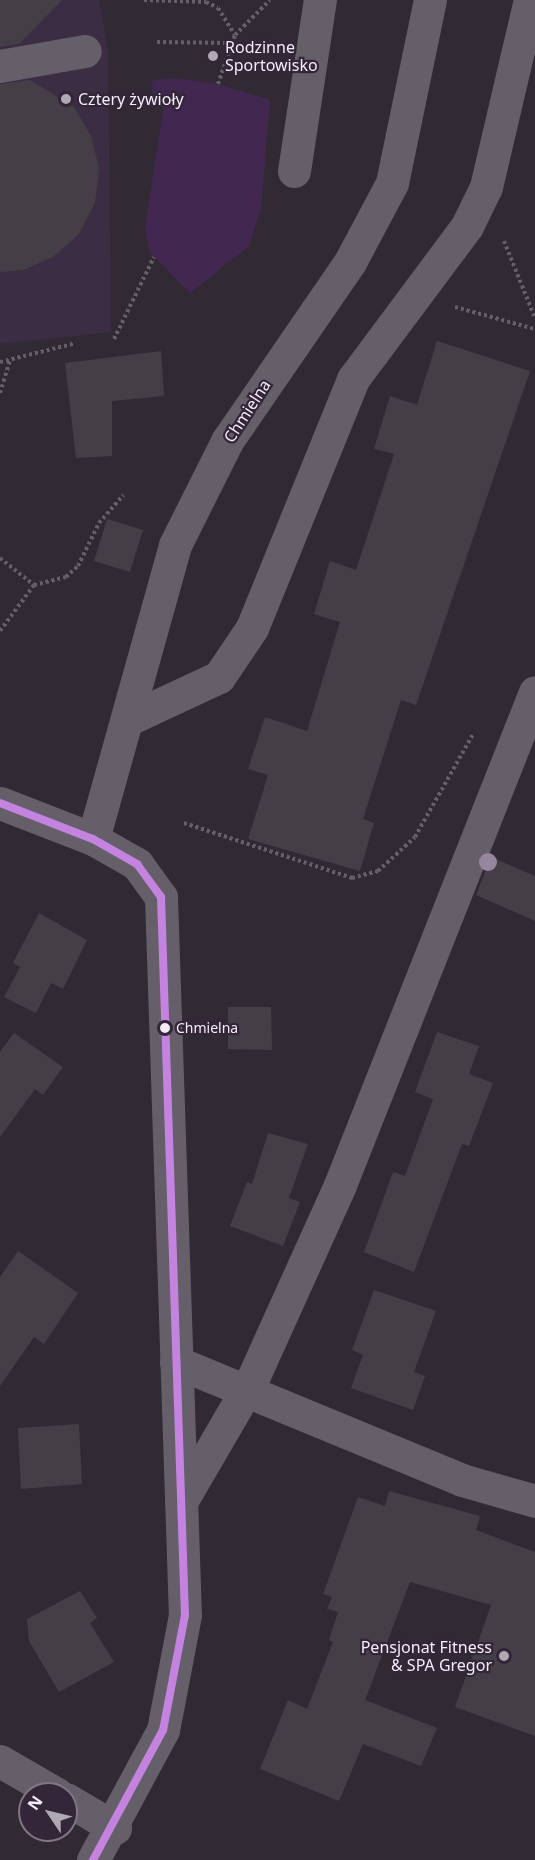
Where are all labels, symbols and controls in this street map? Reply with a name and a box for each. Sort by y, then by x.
place label: Rodzinne Sportowisko [225,37,318,75]
marker: Rodzinne Sportowisko [206,49,220,63]
place label: Cztery żywioły [78,89,184,109]
marker: Cztery żywioły [59,92,73,106]
street label: Chmielna [220,376,274,446]
place label: Chmielna [176,1020,238,1036]
marker: Chmielna [159,1022,171,1034]
place label: Pensjonat Fitness & SPA Gregor [361,1637,492,1675]
marker: Pensjonat Fitness & SPA Gregor [497,1649,511,1663]
north arrow [18,1782,78,1842]
text: N [22,1791,48,1814]

